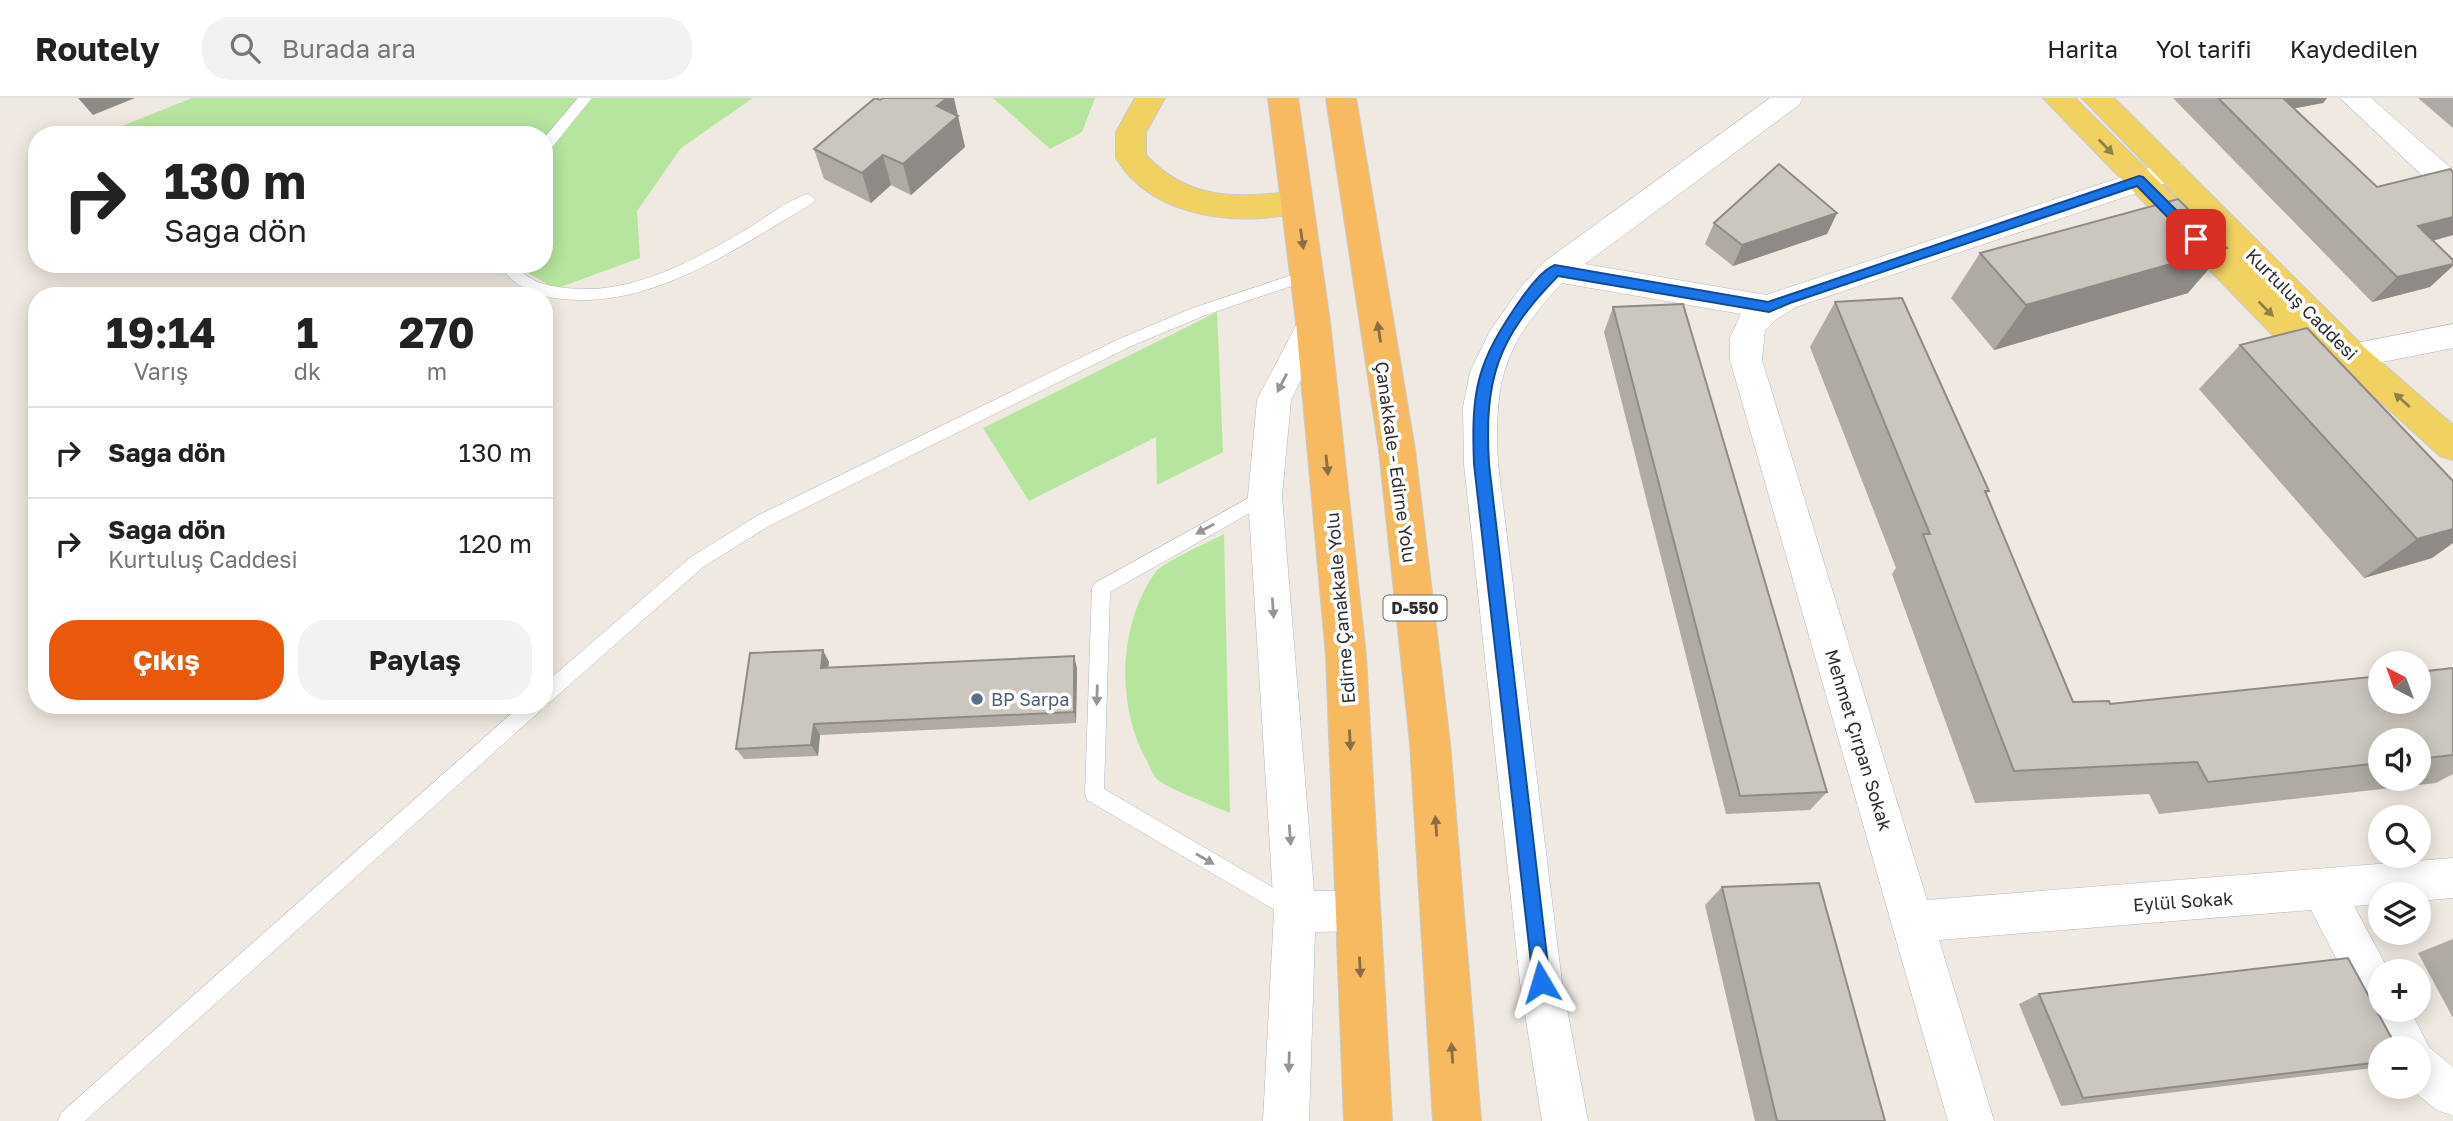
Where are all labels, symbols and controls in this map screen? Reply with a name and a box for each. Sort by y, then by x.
search box [202,17,692,80]
text: Routely [35,29,160,68]
icon: search [226,29,264,67]
text: Burada ara [282,33,416,64]
text: Harita [2047,34,2118,63]
text: Yol tarifi [2156,34,2252,63]
text: Kaydedilen [2290,34,2418,63]
one-way arrow [2097,138,2113,155]
text: 130 m [164,151,306,210]
icon: right [49,154,140,245]
pin [2166,209,2226,269]
text: Sağa dön [164,211,307,249]
icon: arrive [2177,220,2215,258]
one-way arrow [1296,228,1307,250]
street label: Kurtuluş Caddesi [2242,244,2362,364]
one-way arrow [2257,300,2274,317]
text: 19:14 [106,307,216,357]
text: 1 [297,307,318,357]
text: 270 [399,307,475,357]
one-way arrow [1373,321,1384,343]
text: Varış [134,357,188,385]
text: dk [294,357,321,385]
text: m [427,357,447,385]
street label: Çanakkale - Edirne Yolu [1371,360,1421,564]
one-way arrow [1277,373,1288,393]
one-way arrow [2394,393,2411,409]
icon: right [49,434,87,472]
text: Sağa dön [108,437,225,468]
text: 130 m [459,437,532,468]
one-way arrow [1322,454,1333,476]
street label: Edirne Çanakkale Yolu [1321,512,1359,704]
text: Sağa dön [108,514,225,545]
one-way arrow [1196,523,1215,535]
icon: right [49,525,87,563]
text: 120 m [459,528,532,559]
text: Kurtuluş Caddesi [108,545,298,573]
road number: D-550 [1384,596,1446,621]
one-way arrow [1268,597,1279,619]
button: Çıkış [49,620,284,700]
button: Paylaş [298,620,532,700]
street label: Mehmet Çırpan Sokak [1821,647,1897,833]
north arrow [2368,651,2431,714]
map controls [2368,651,2431,1099]
one-way arrow [1092,684,1103,706]
place label: BP Sarpa [991,688,1069,710]
marker: BP Sarpa [969,691,985,707]
button: sound [2368,728,2431,791]
one-way arrow [1344,729,1355,751]
button: search [2368,805,2431,868]
one-way arrow [1430,815,1441,837]
one-way arrow [1285,824,1296,846]
one-way arrow [1196,853,1215,865]
button: layers [2368,882,2431,945]
street label: Eylül Sokak [2132,887,2234,915]
position arrow [1504,945,1578,1019]
one-way arrow [1355,957,1366,979]
button: + [2368,959,2431,1022]
button: − [2368,1036,2431,1099]
one-way arrow [1446,1042,1457,1064]
one-way arrow [1283,1051,1294,1073]

